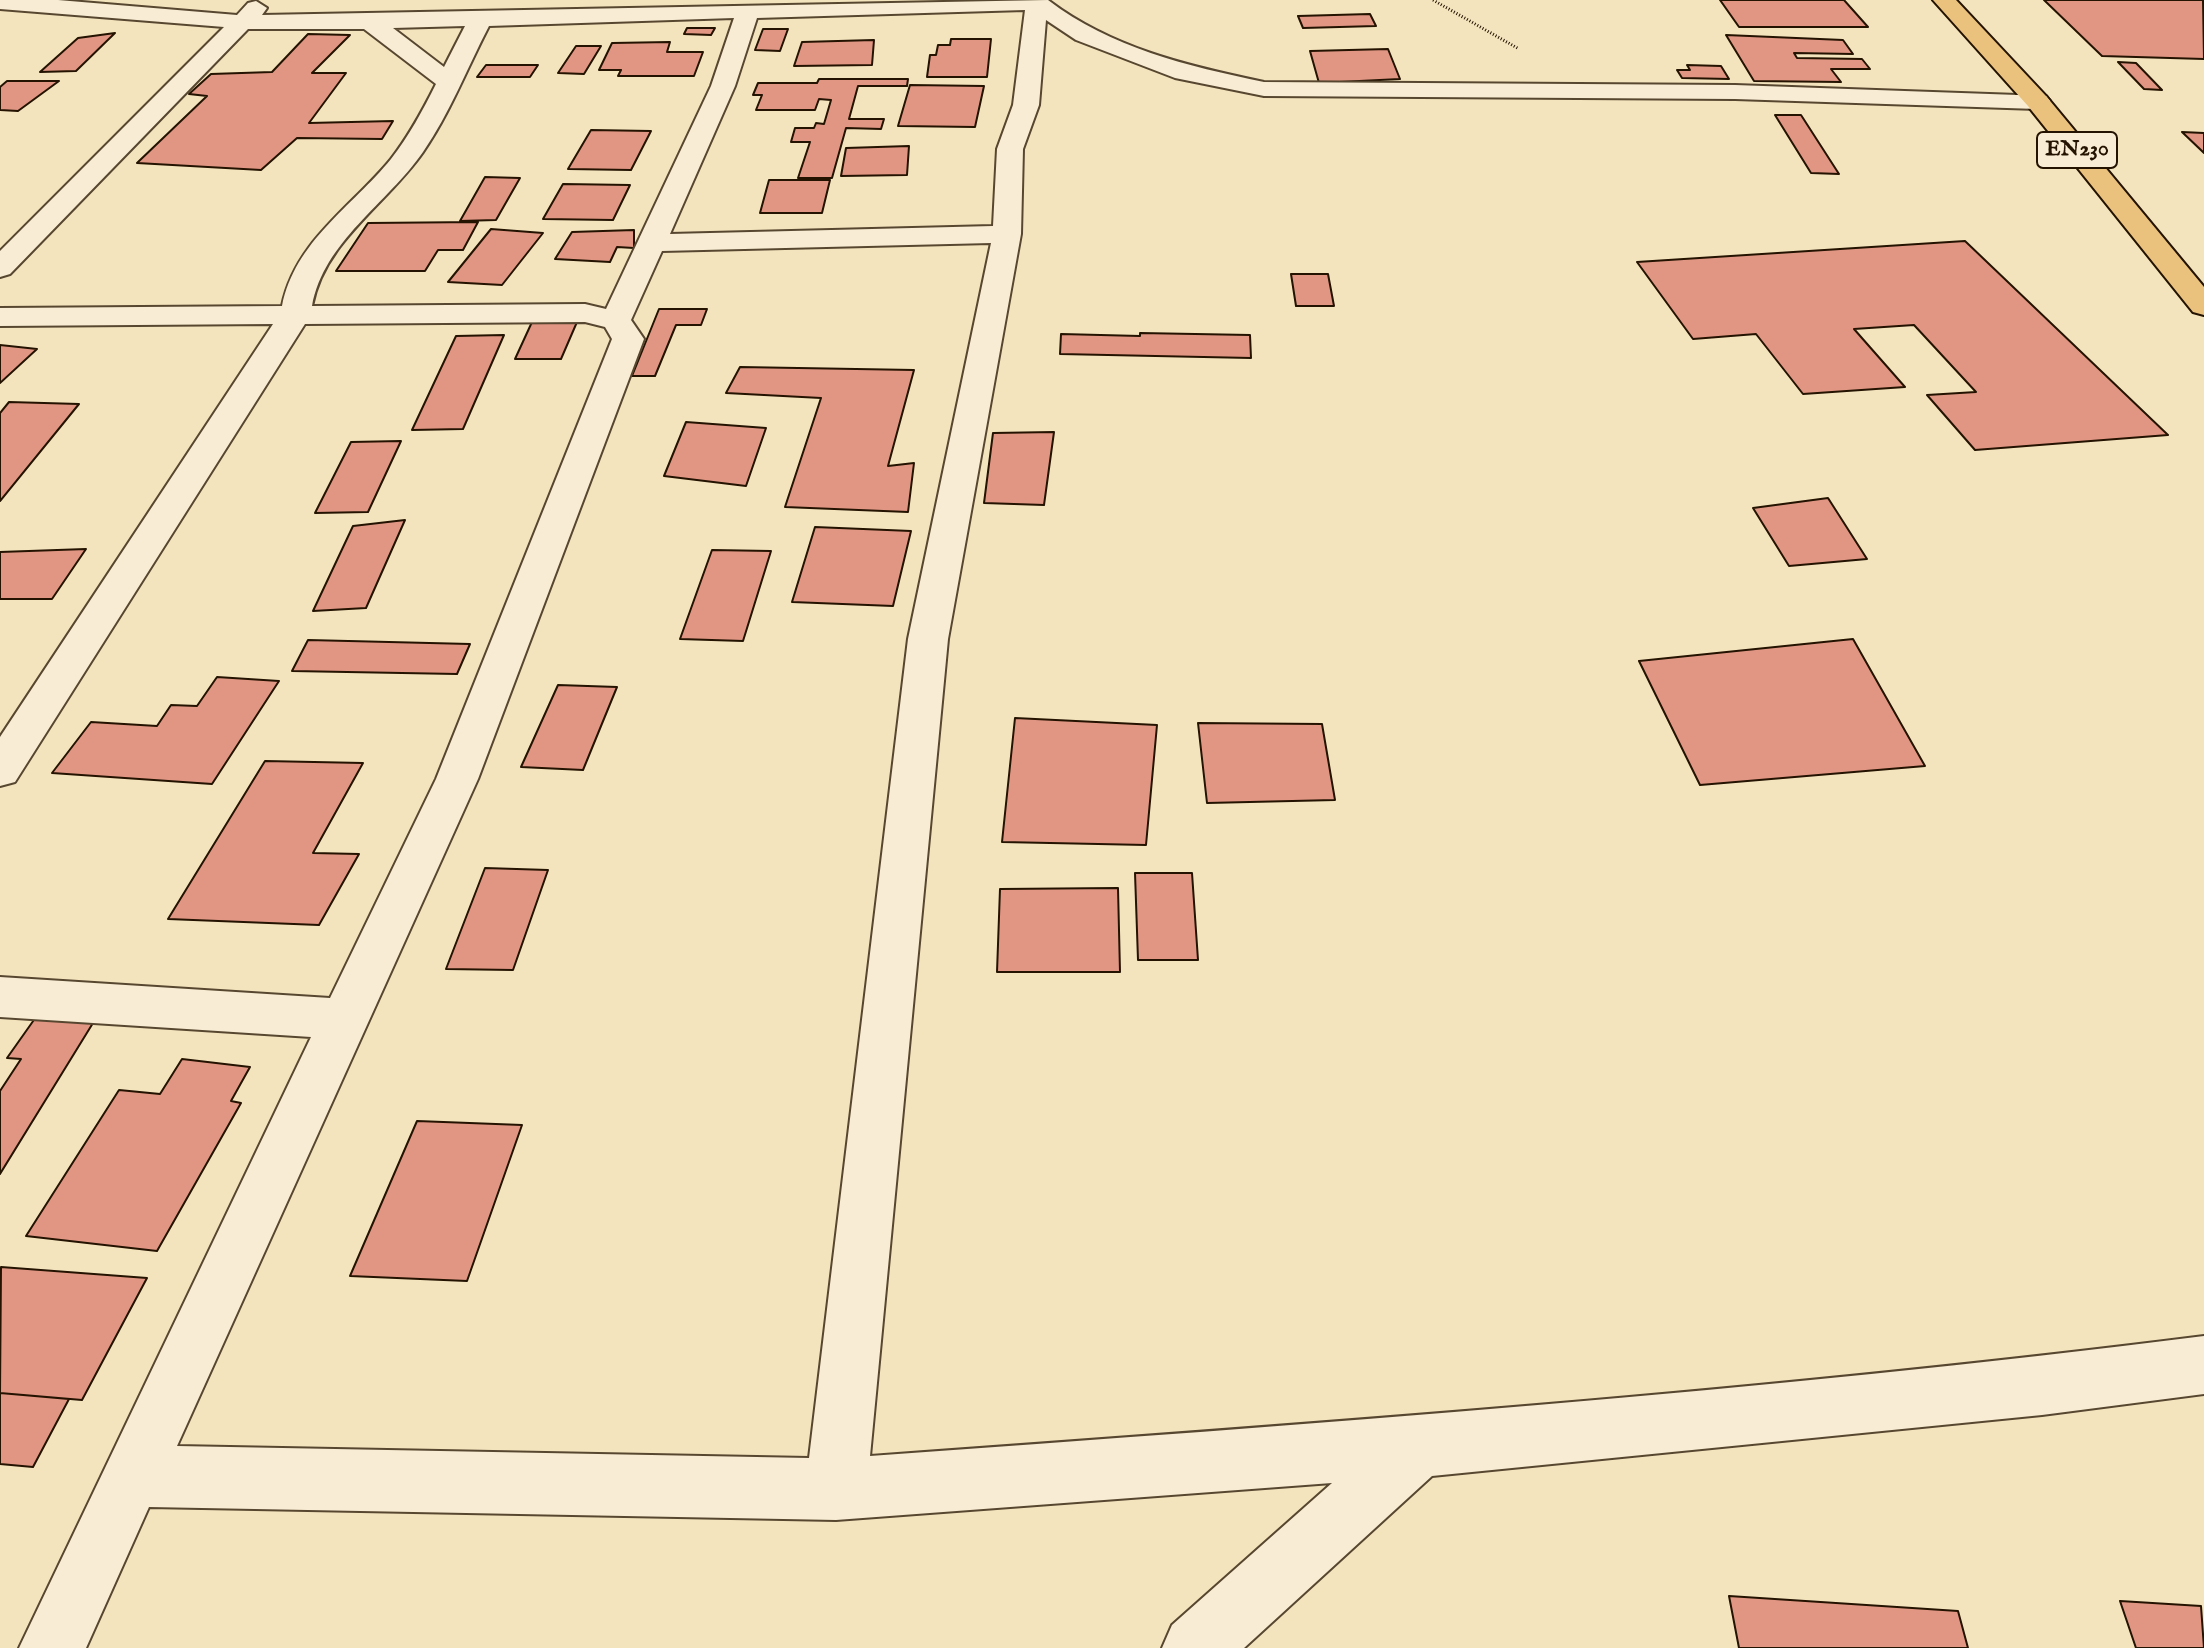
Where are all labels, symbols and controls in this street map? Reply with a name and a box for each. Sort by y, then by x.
road number: EN230 [2037,132,2117,168]

